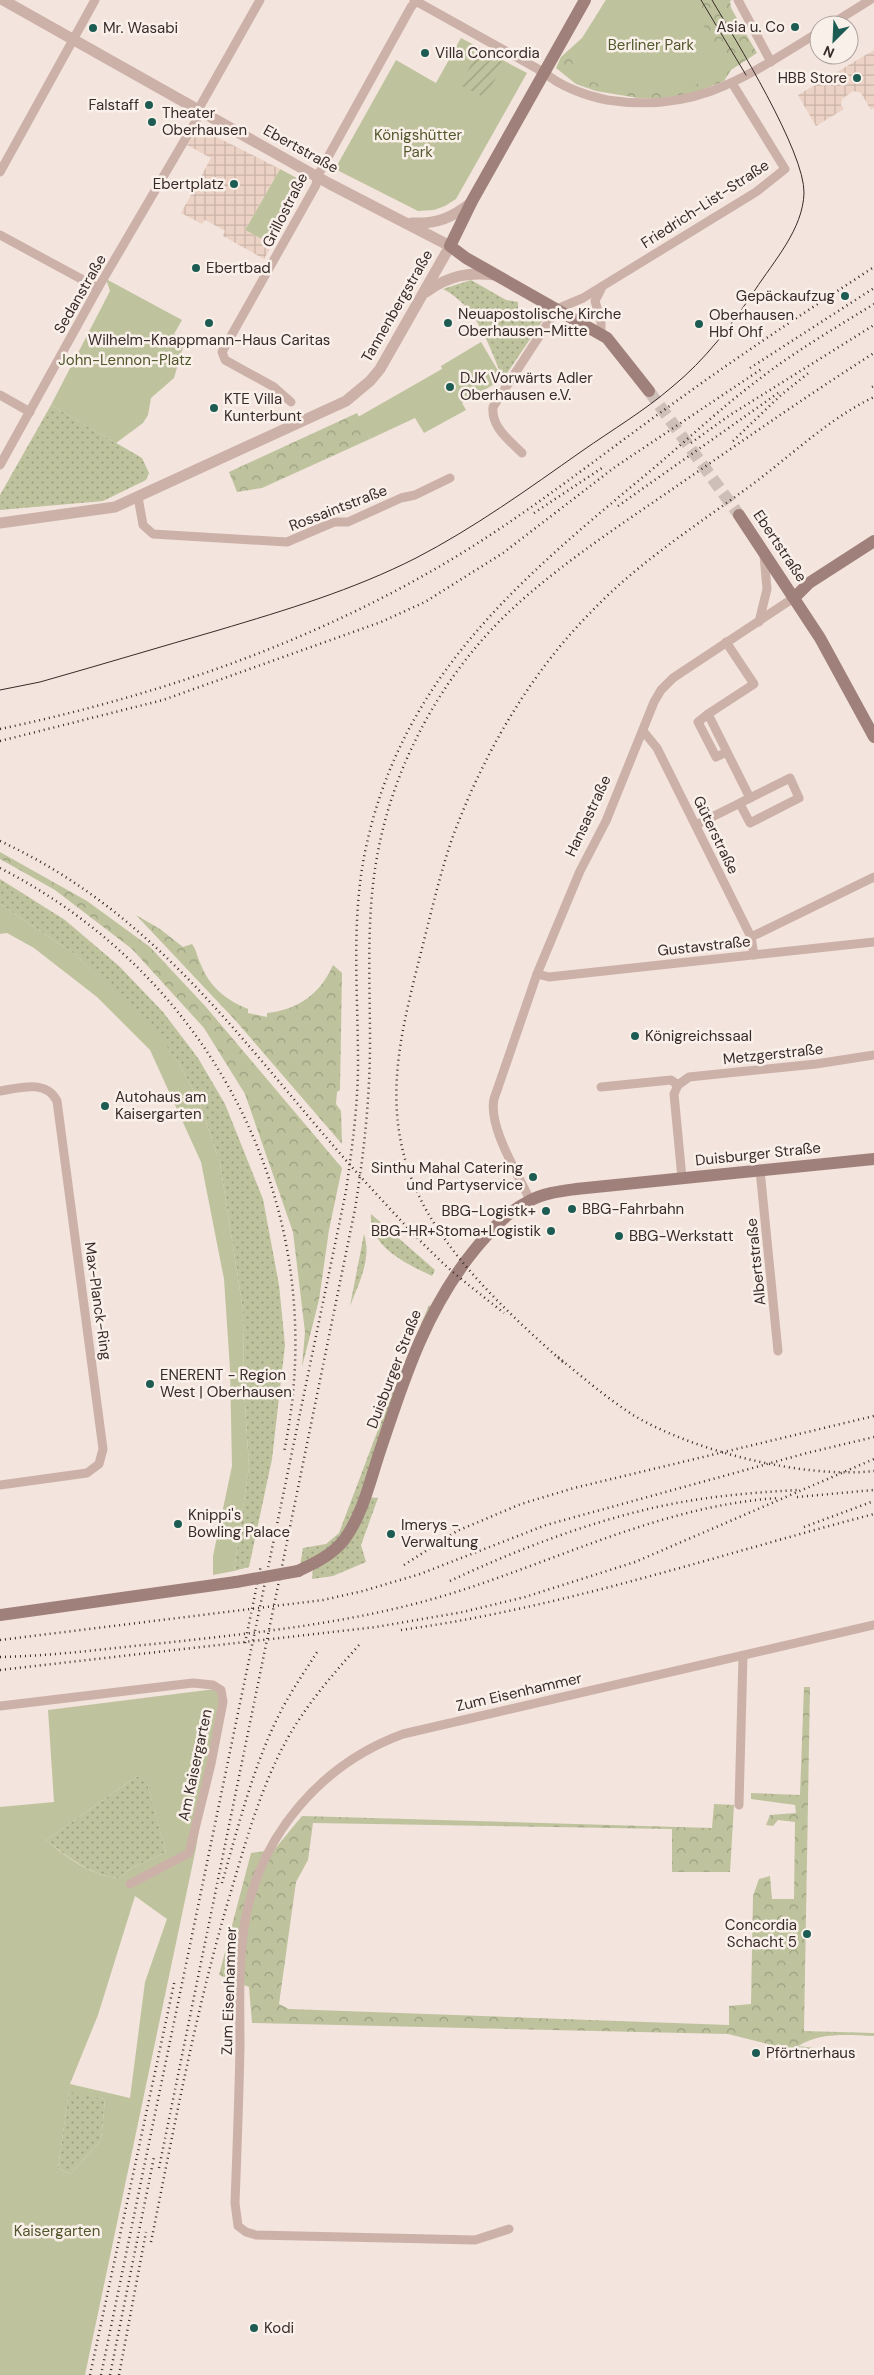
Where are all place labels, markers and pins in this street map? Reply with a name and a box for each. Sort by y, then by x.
place label: Asia u. Co [717,17,785,37]
place label: Mr. Wasabi [103,18,178,38]
marker: Asia u. Co [789,21,801,33]
marker: Mr. Wasabi [87,22,99,34]
place label: Villa Concordia [435,43,540,63]
marker: Villa Concordia [419,47,431,59]
place label: HBB Store [778,68,847,88]
marker: HBB Store [851,72,863,84]
place label: Falstaff [89,95,139,115]
marker: Falstaff [143,99,155,111]
place label: Theater Oberhausen [162,103,247,140]
marker: Theater Oberhausen [146,116,158,128]
place label: Ebertplatz [153,174,224,194]
marker: Ebertplatz [228,178,240,190]
place label: Ebertbad [206,258,271,278]
marker: Ebertbad [190,262,202,274]
place label: Gepäckaufzug [736,286,835,306]
marker: Gepäckaufzug [839,290,851,302]
place label: Neuapostolische Kirche Oberhausen-Mitte [458,304,621,341]
place label: Oberhausen Hbf Ohf [709,305,794,342]
marker: Wilhelm-Knappmann-Haus Caritas [203,317,215,329]
marker: Neuapostolische Kirche Oberhausen-Mitte [442,317,454,329]
marker: Oberhausen Hbf Ohf [693,318,705,330]
place label: Wilhelm-Knappmann-Haus Caritas [88,330,330,350]
place label: DJK Vorwärts Adler Oberhausen e.V. [460,368,593,405]
marker: DJK Vorwärts Adler Oberhausen e.V. [444,381,456,393]
place label: KTE Villa Kunterbunt [224,389,302,426]
marker: KTE Villa Kunterbunt [208,402,220,414]
place label: Königreichssaal [645,1026,752,1046]
marker: Königreichssaal [629,1030,641,1042]
place label: Autohaus am Kaisergarten [115,1087,206,1124]
marker: Autohaus am Kaisergarten [99,1100,111,1112]
place label: Sinthu Mahal Catering und Partyservice [371,1158,523,1195]
marker: Sinthu Mahal Catering und Partyservice [527,1171,539,1183]
place label: BBG-Fahrbahn [582,1199,684,1219]
place label: BBG-Logistk+ [441,1201,536,1221]
marker: BBG-Fahrbahn [566,1203,578,1215]
marker: BBG-Logistk+ [540,1205,552,1217]
place label: BBG-HR+Stoma+Logistik [371,1221,541,1241]
marker: BBG-HR+Stoma+Logistik [545,1225,557,1237]
place label: BBG-Werkstatt [629,1226,734,1246]
marker: BBG-Werkstatt [613,1230,625,1242]
place label: ENERENT - Region West | Oberhausen [160,1365,292,1402]
marker: ENERENT - Region West | Oberhausen [144,1378,156,1390]
place label: Knippi's Bowling Palace [188,1505,290,1542]
place label: Imerys - Verwaltung [401,1515,478,1552]
marker: Knippi's Bowling Palace [172,1518,184,1530]
marker: Imerys - Verwaltung [385,1528,397,1540]
place label: Concordia Schacht 5 [725,1915,797,1952]
marker: Concordia Schacht 5 [801,1928,813,1940]
place label: Pförtnerhaus [766,2043,855,2063]
marker: Pförtnerhaus [750,2047,762,2059]
place label: Kodi [264,2318,294,2338]
marker: Kodi [248,2322,260,2334]

